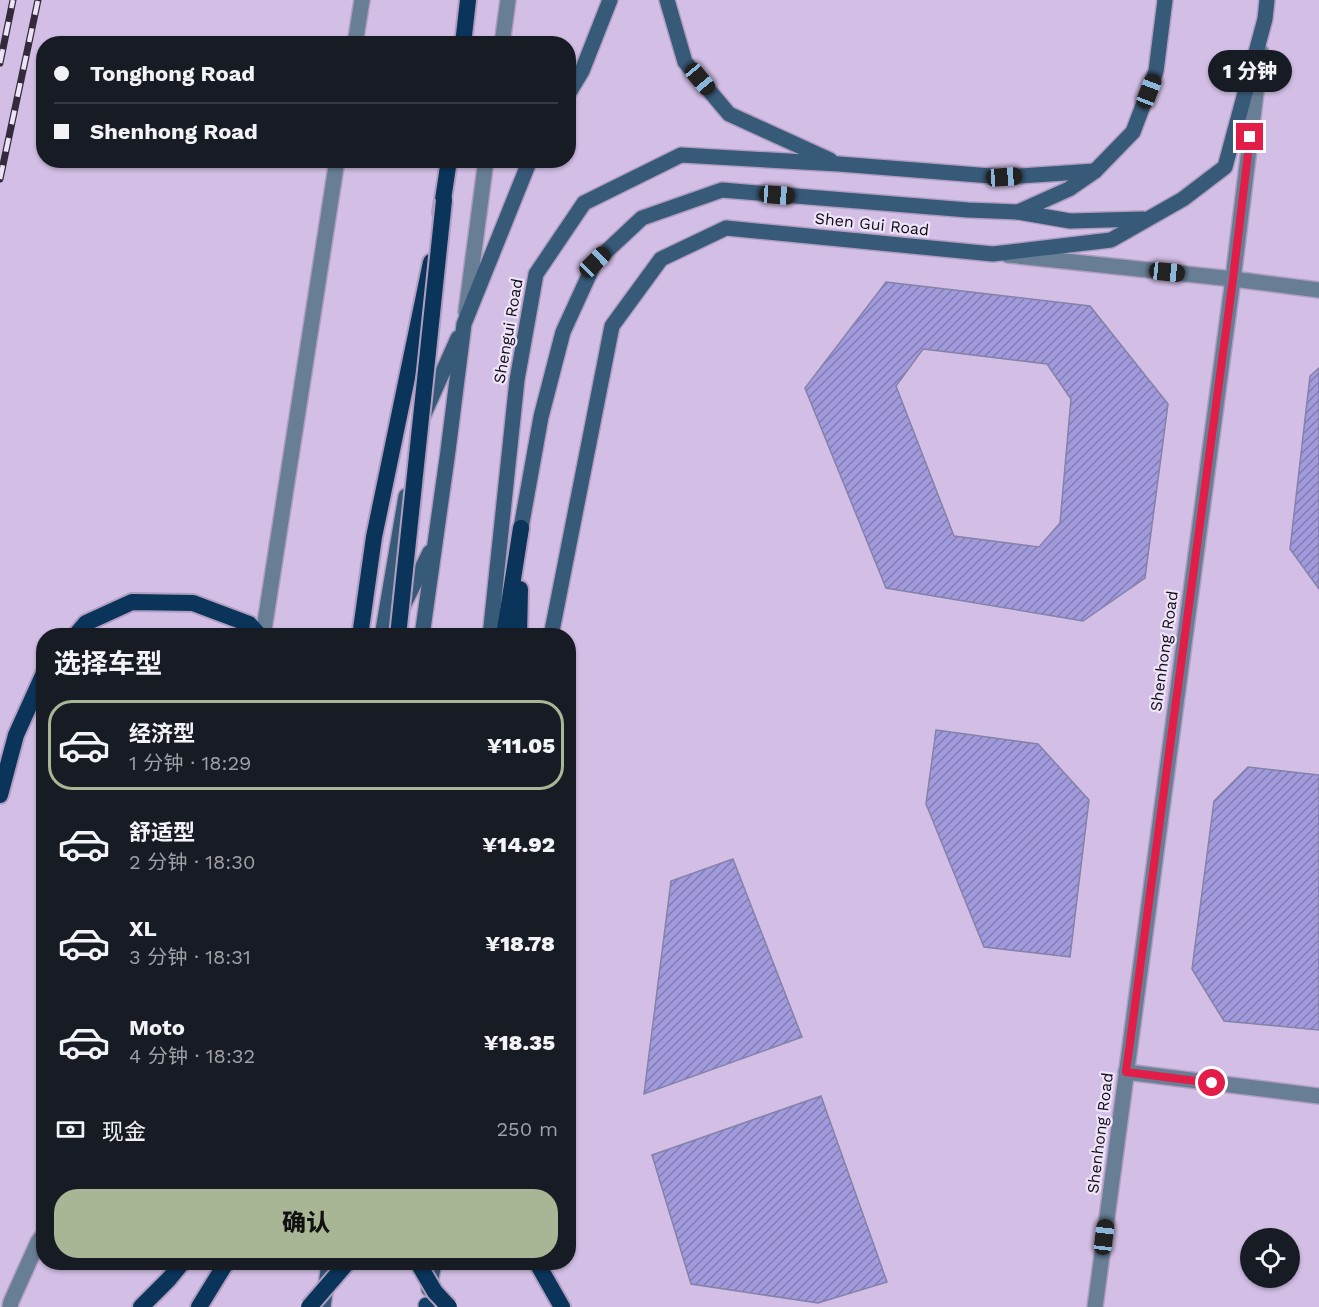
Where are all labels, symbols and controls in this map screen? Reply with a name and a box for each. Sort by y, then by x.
callout: 1 分钟 [1208,50,1292,92]
car [682,59,718,99]
text: 1 分钟 [1223,59,1277,83]
text: Tonghong Road [90,61,255,86]
car [1134,71,1164,111]
text: Shenhong Road [90,119,258,144]
route end [1236,123,1263,150]
car [985,167,1023,187]
car [758,185,796,205]
street label: Shen Gui Road [814,209,930,239]
car [576,243,614,281]
car [1148,261,1186,283]
street label: Shengui Road [489,277,527,385]
street label: Shenhong Road [1146,589,1182,713]
text: 选择车型 [54,648,162,680]
icon: car [57,718,111,772]
text: 经济型 [129,721,195,746]
text: ¥11.05 [487,733,555,758]
text: 1 分钟 · 18:29 [129,751,251,775]
icon: car [57,817,111,871]
text: 舒适型 [129,820,195,845]
text: ¥14.92 [482,832,555,857]
text: 2 分钟 · 18:30 [129,850,255,874]
icon: car [57,916,111,970]
text: XL [129,916,157,941]
text: ¥18.78 [485,931,555,956]
text: 3 分钟 · 18:31 [129,945,251,969]
icon: car [57,1015,111,1069]
text: Moto [129,1015,185,1040]
text: ¥18.35 [484,1030,555,1055]
text: 4 分钟 · 18:32 [129,1044,255,1068]
route start [1198,1069,1225,1096]
street label: Shenhong Road [1083,1071,1117,1195]
icon: cash [54,1113,87,1146]
text: 250 m [496,1117,558,1141]
text: 现金 [102,1119,146,1144]
button: 确认 [54,1189,558,1258]
car [1093,1218,1115,1256]
map controls [1240,1228,1300,1288]
button: locate [1240,1228,1300,1288]

